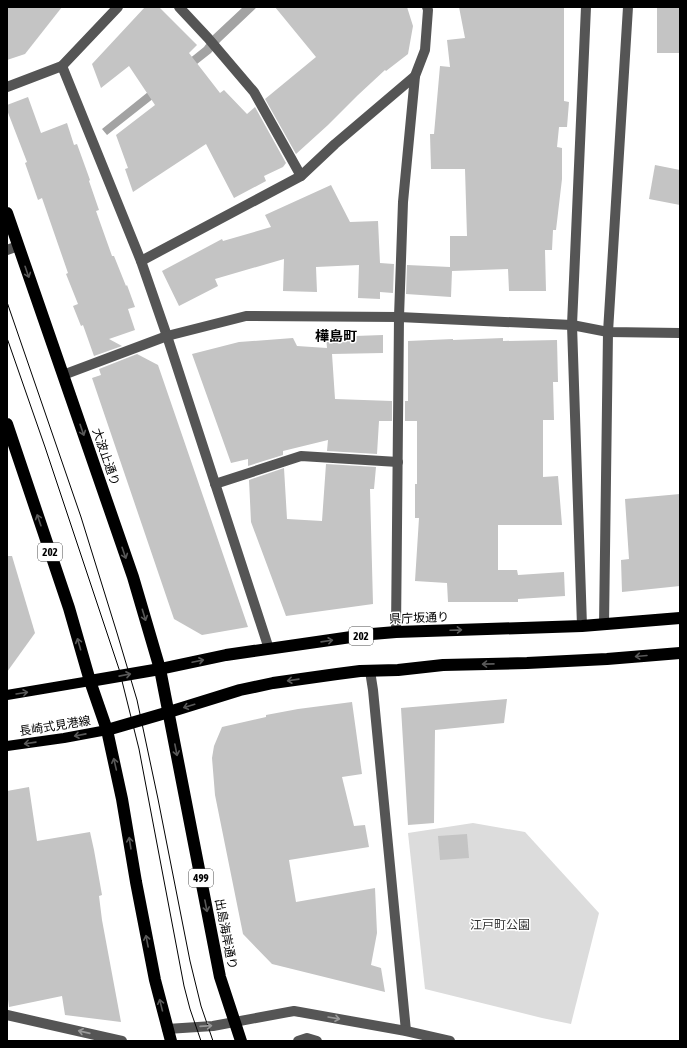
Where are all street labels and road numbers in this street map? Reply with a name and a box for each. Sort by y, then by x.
street label: 大波止通り [90,426,122,488]
road number: 202 [38,543,62,561]
street label: 県庁坂通り [389,610,449,626]
road number: 202 [349,627,373,645]
street label: 長崎式見港線 [18,713,92,739]
road number: 499 [189,869,213,887]
street label: 出島海岸通り [212,897,240,971]

